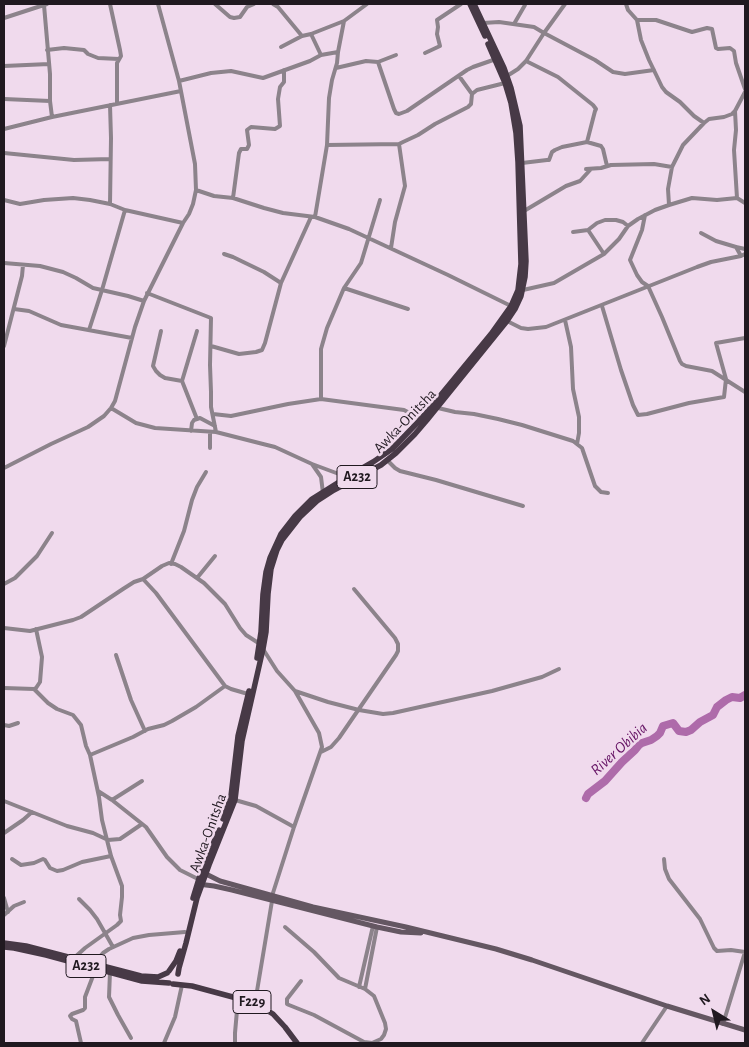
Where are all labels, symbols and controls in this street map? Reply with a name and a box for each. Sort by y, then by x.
street label: Awka-Onitsha [370,385,440,457]
road number: A232 [337,466,377,488]
water label: River Obibia [587,719,651,779]
street label: Awka-Onitsha [185,791,231,875]
road number: A232 [66,954,106,978]
north arrow [689,987,739,1037]
road number: F229 [233,990,271,1014]
text: N [697,991,713,1008]

